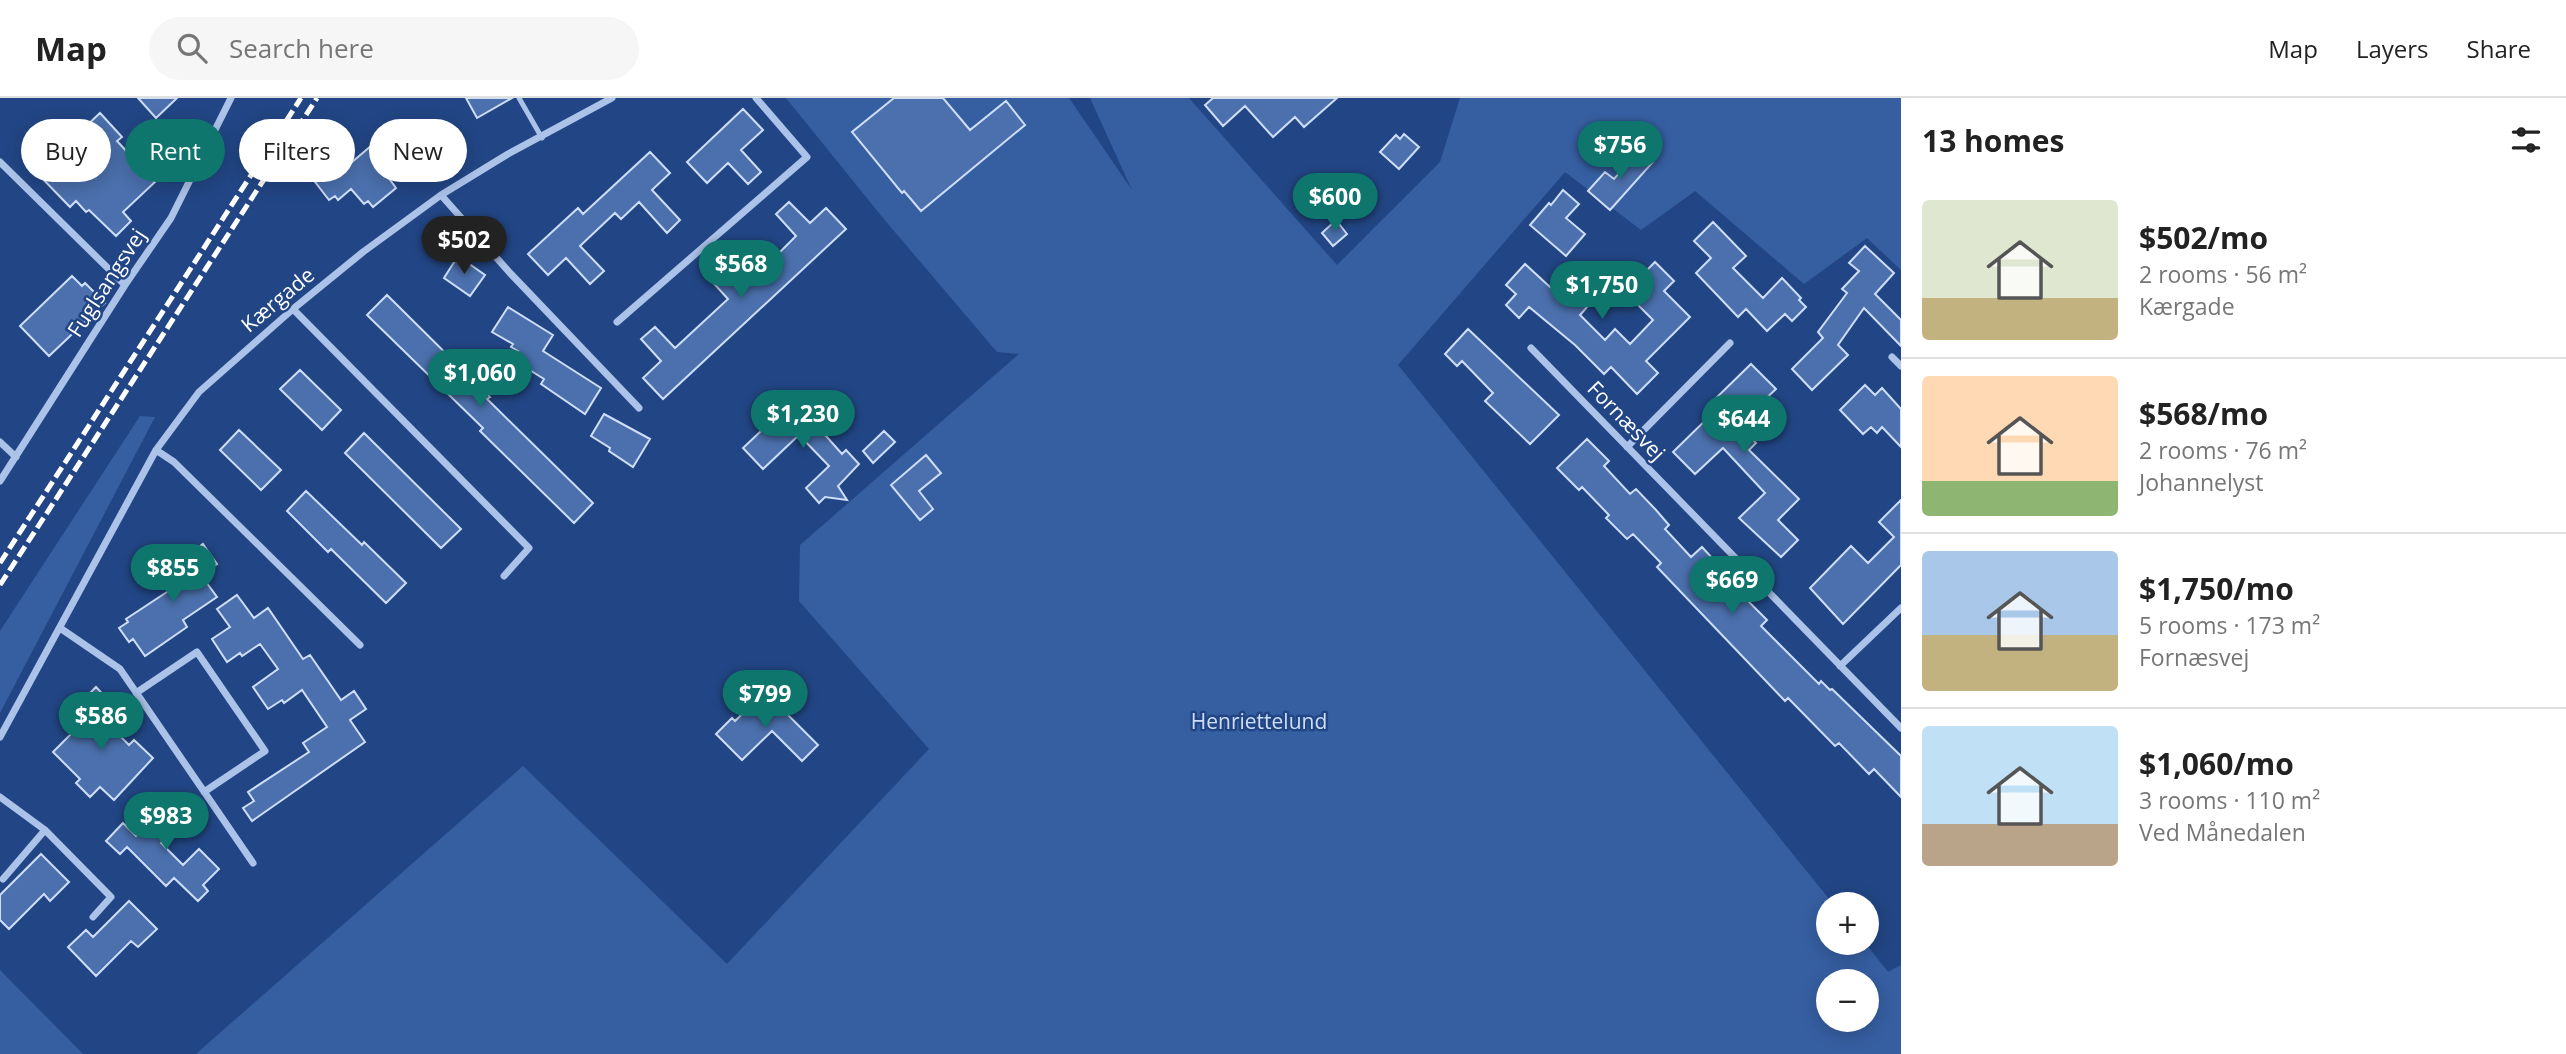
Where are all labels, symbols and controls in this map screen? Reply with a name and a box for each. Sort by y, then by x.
search box [149,17,639,80]
text: Map [35,26,107,71]
icon: search [173,29,211,67]
text: Search here [229,30,374,66]
text: Map [2268,32,2318,65]
text: Layers [2356,32,2429,65]
text: Share [2467,32,2531,65]
chip: Buy [21,119,111,182]
chip: Rent [125,119,225,182]
chip: Filters [239,119,355,182]
chip: New [369,119,467,182]
text: 13 homes [1922,120,2065,161]
icon: filters [2507,121,2545,159]
pin: $756 [1579,122,1661,181]
text: $756 [1594,128,1646,160]
pin: $600 [1294,174,1376,233]
text: $600 [1309,180,1361,212]
pin: $502 [423,216,505,276]
text: $502/mo [2139,217,2268,258]
street label: Fuglsangsvej [61,223,152,342]
text: $502 [438,223,490,255]
icon: home [1978,228,2062,312]
pin: $568 [700,240,782,300]
text: $568 [715,247,767,279]
text: 2 rooms · 56 m² [2139,258,2307,290]
street label: Kærgade [235,260,320,338]
pin: $1,750 [1545,262,1659,321]
text: $1,750 [1566,268,1638,300]
text: Kærgade [2139,290,2235,322]
pin: $1,060 [423,350,537,409]
text: $1,060 [444,356,516,388]
street label: Fornæsvej [1582,374,1672,466]
pin: $1,230 [746,390,860,450]
text: $568/mo [2139,393,2268,434]
pin: $644 [1703,396,1785,455]
text: $1,230 [767,397,839,429]
text: $644 [1718,402,1770,434]
icon: home [1978,404,2062,488]
text: 2 rooms · 76 m² [2139,434,2307,466]
text: Johannelyst [2139,466,2264,498]
pin: $855 [132,545,214,604]
text: $855 [147,551,199,583]
pin: $669 [1691,556,1773,616]
text: $669 [1706,563,1758,595]
text: $1,750/mo [2139,568,2294,609]
icon: home [1978,579,2062,663]
text: 5 rooms · 173 m² [2139,609,2320,641]
text: Fornæsvej [2139,641,2249,673]
pin: $799 [724,670,806,730]
text: $799 [739,677,791,709]
pin: $586 [60,692,142,752]
text: $586 [75,699,127,731]
park label: Henriettelund [1191,707,1327,735]
text: $1,060/mo [2139,743,2294,784]
icon: home [1978,754,2062,838]
text: 3 rooms · 110 m² [2139,784,2320,816]
pin: $983 [125,792,207,852]
text: $983 [140,799,192,831]
text: Ved Månedalen [2139,816,2306,848]
map controls [1816,892,1879,1032]
button: + [1816,892,1879,955]
button: − [1816,969,1879,1032]

